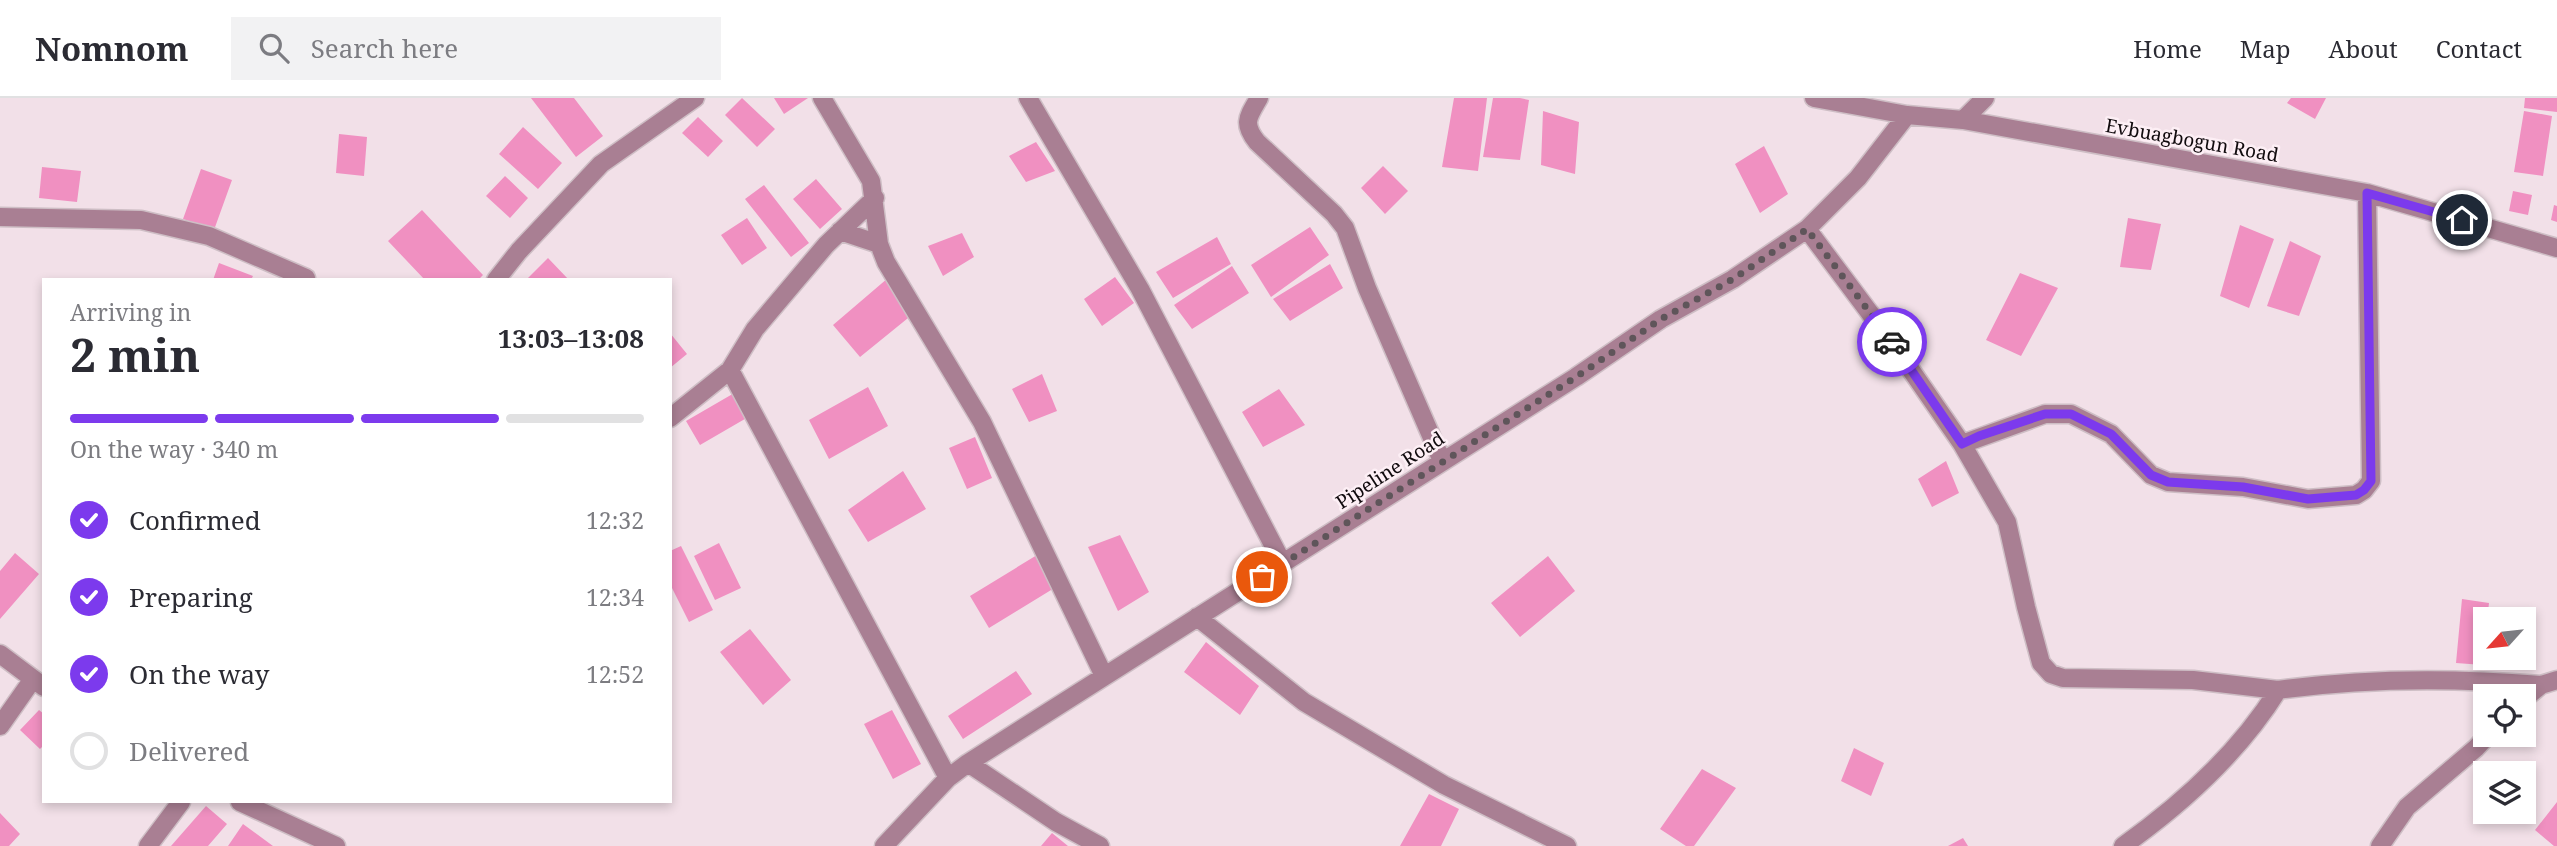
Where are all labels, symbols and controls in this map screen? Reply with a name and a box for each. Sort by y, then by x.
search box [231,17,721,80]
text: Nomnom [35,26,189,71]
icon: search [255,29,293,67]
text: Search here [311,30,458,66]
text: Home [2133,32,2202,65]
text: Map [2240,32,2291,65]
text: About [2329,32,2398,65]
text: Contact [2436,32,2522,65]
street label: Evbuagbogun Road [2103,112,2281,168]
pin [2432,190,2492,250]
icon: home [2443,201,2481,239]
text: Arriving in [70,296,191,328]
courier [1857,307,1927,377]
text: 13:03–13:08 [498,320,644,356]
text: 2 min [70,323,200,385]
icon: car [1873,323,1911,361]
street label: Pipeline Road [1331,425,1450,515]
text: On the way · 340 m [70,433,278,465]
icon: check [70,501,108,539]
text: Confirmed [129,502,261,538]
text: 12:32 [586,504,644,536]
pin [1232,547,1292,607]
icon: bag [1243,558,1281,596]
icon: check [70,578,108,616]
text: Preparing [129,579,253,615]
text: 12:34 [586,581,644,613]
north arrow [2473,607,2536,670]
map controls [2473,607,2536,824]
icon: check [70,655,108,693]
text: On the way [129,656,269,692]
text: 12:52 [586,658,644,690]
button: locate [2473,684,2536,747]
text: Delivered [129,733,249,769]
button: layers [2473,761,2536,824]

